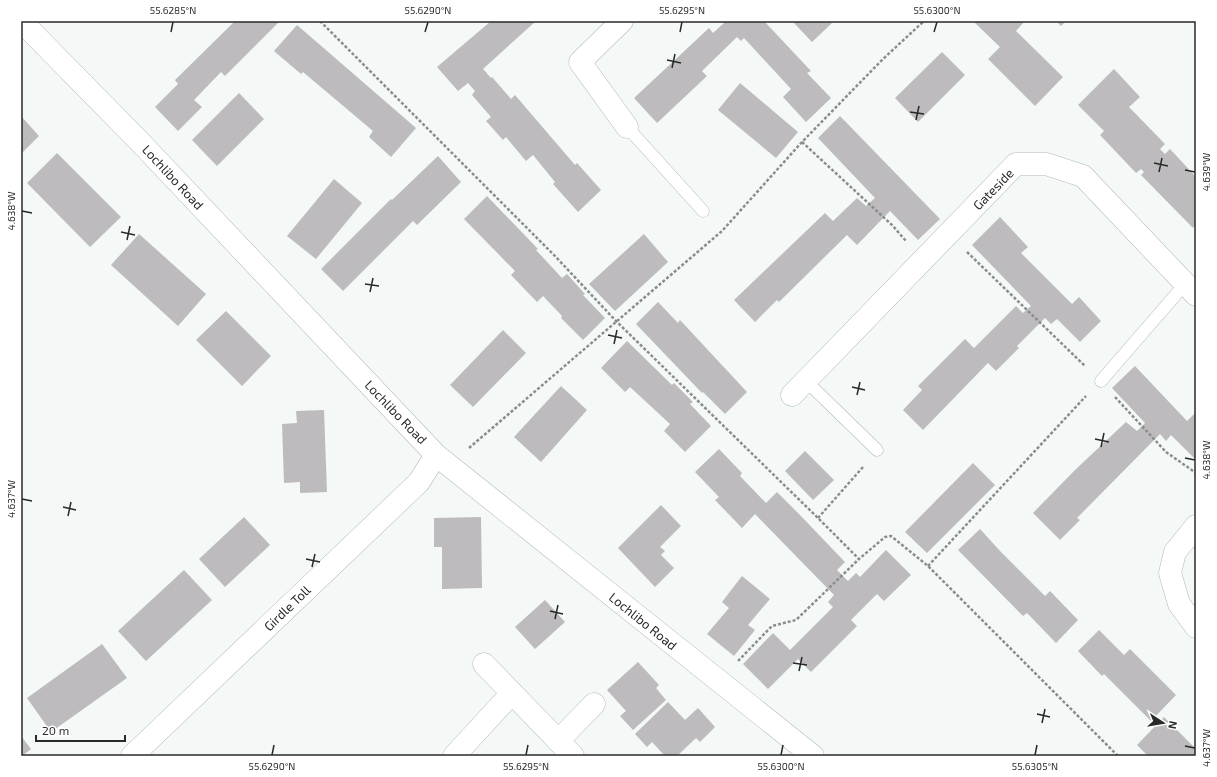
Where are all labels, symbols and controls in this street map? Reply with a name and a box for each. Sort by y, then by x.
text: 55.6285°N [150,4,196,16]
text: 55.6290°N [405,4,451,16]
text: 55.6295°N [659,4,705,16]
text: 55.6300°N [913,4,961,16]
street label: Lochlibo Road [139,141,207,213]
text: 4.639°W [1200,152,1212,191]
street label: Gateside [969,165,1017,213]
text: 4.638°W [5,191,17,230]
street label: Lochlibo Road [362,377,430,447]
text: 4.638°W [1200,440,1212,479]
text: 4.637°W [5,480,17,518]
street label: Girdle Toll [260,582,314,634]
street label: Lochlibo Road [606,589,680,653]
north arrow [1143,703,1183,743]
scale bar [36,717,125,743]
text: N [1166,720,1180,730]
text: 20 m [42,723,69,737]
text: 4.637°W [1200,729,1212,767]
text: 55.6290°N [249,760,295,772]
text: 55.6295°N [503,760,549,772]
text: 55.6300°N [757,760,805,772]
text: 55.6305°N [1012,760,1058,772]

